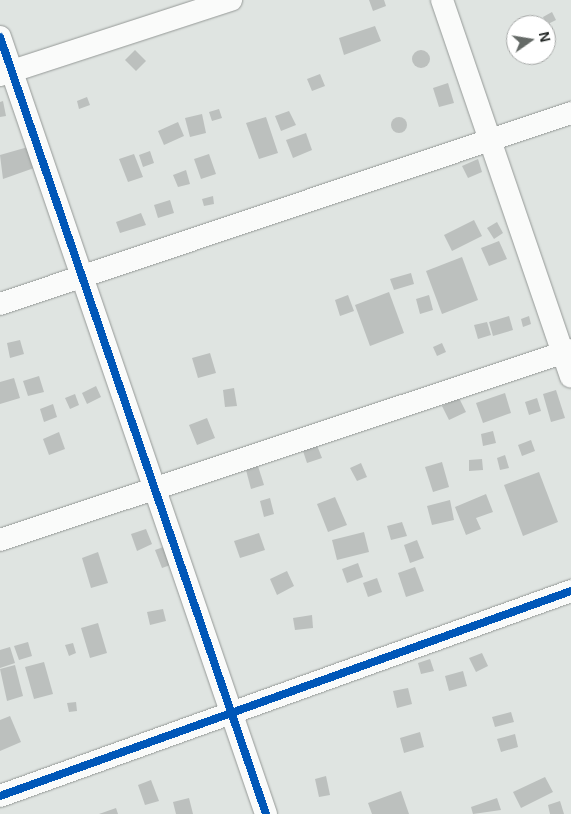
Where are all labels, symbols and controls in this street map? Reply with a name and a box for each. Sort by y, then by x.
north arrow [506,15,556,65]
text: N [536,30,554,44]

